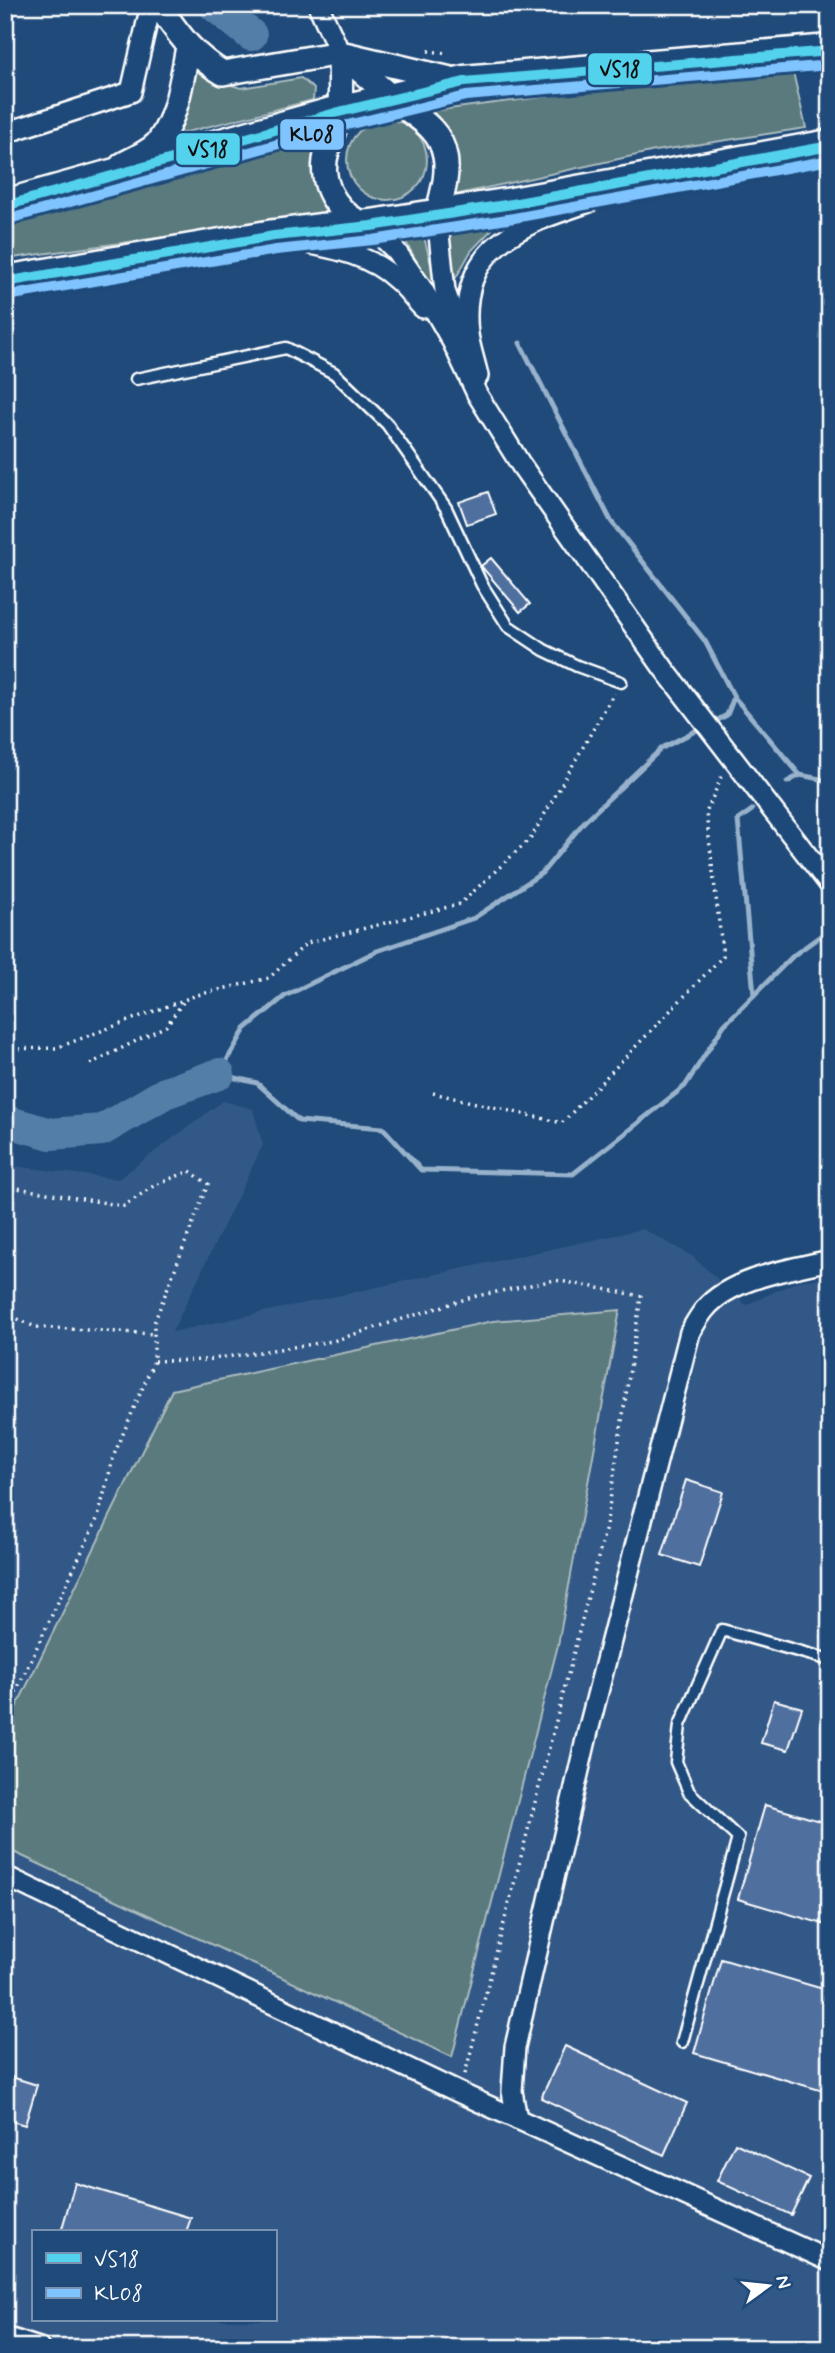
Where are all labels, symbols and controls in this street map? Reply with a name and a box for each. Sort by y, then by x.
line badge: VS18 [587,52,653,86]
text: VS18 [600,58,640,83]
line badge: KL08 [279,118,345,151]
text: KL08 [290,123,334,148]
line badge: VS18 [175,132,241,166]
text: VS18 [188,138,228,163]
legend [32,2230,276,2322]
text: VS18 [94,2246,139,2274]
north arrow [734,2252,804,2322]
text: N [769,2273,797,2291]
text: KL08 [94,2280,143,2308]

